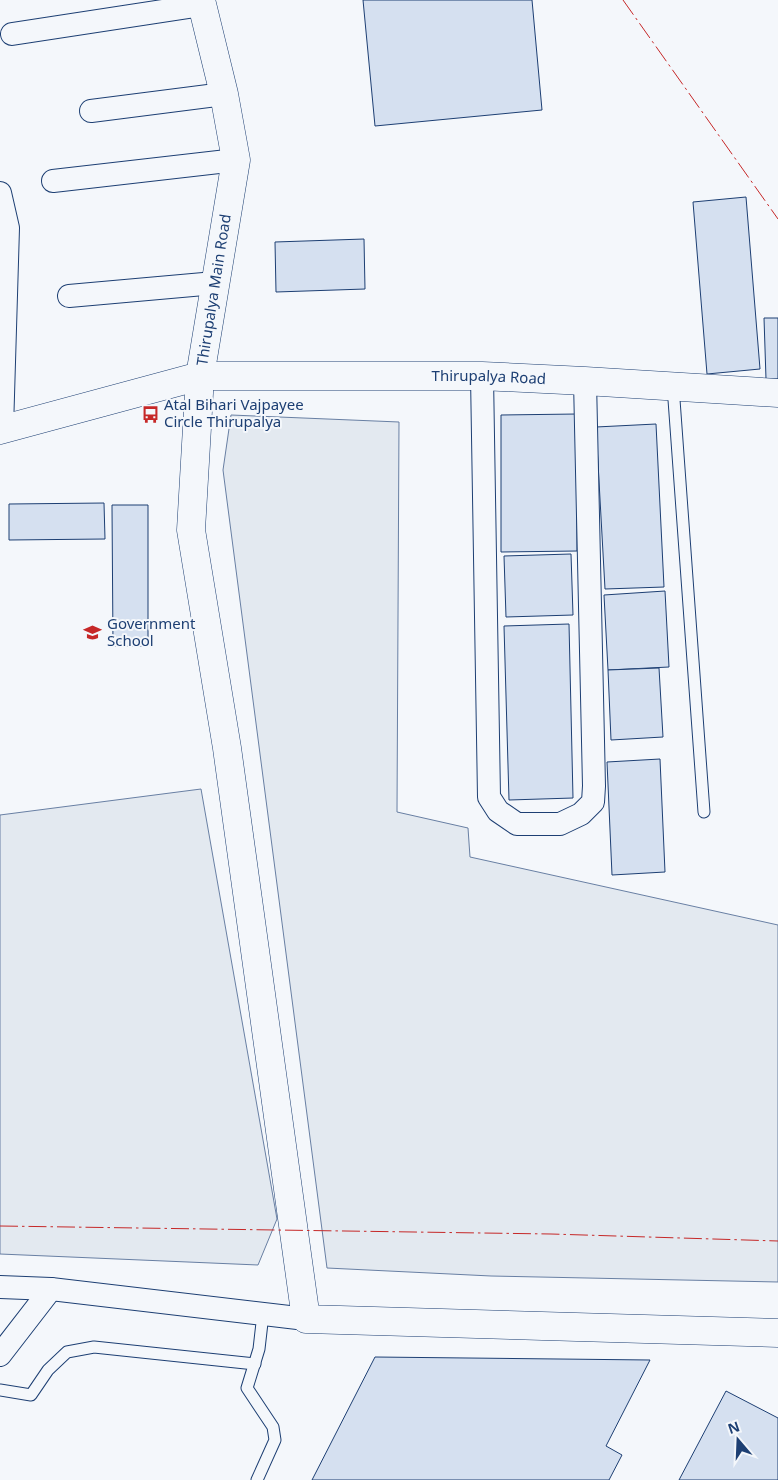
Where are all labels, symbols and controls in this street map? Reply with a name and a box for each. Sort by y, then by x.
street label: Thirupalya Main Road [191,212,235,367]
street label: Thirupalya Road [432,365,547,388]
place label: Atal Bihari Vajpayee Circle Thirupalya [164,394,304,431]
bus stop icon: Atal Bihari Vajpayee Circle Thirupalya [140,404,160,424]
place label: Government School [107,613,196,650]
school or university icon: Government School [83,623,103,643]
north arrow [713,1415,763,1465]
text: N [725,1416,742,1438]

